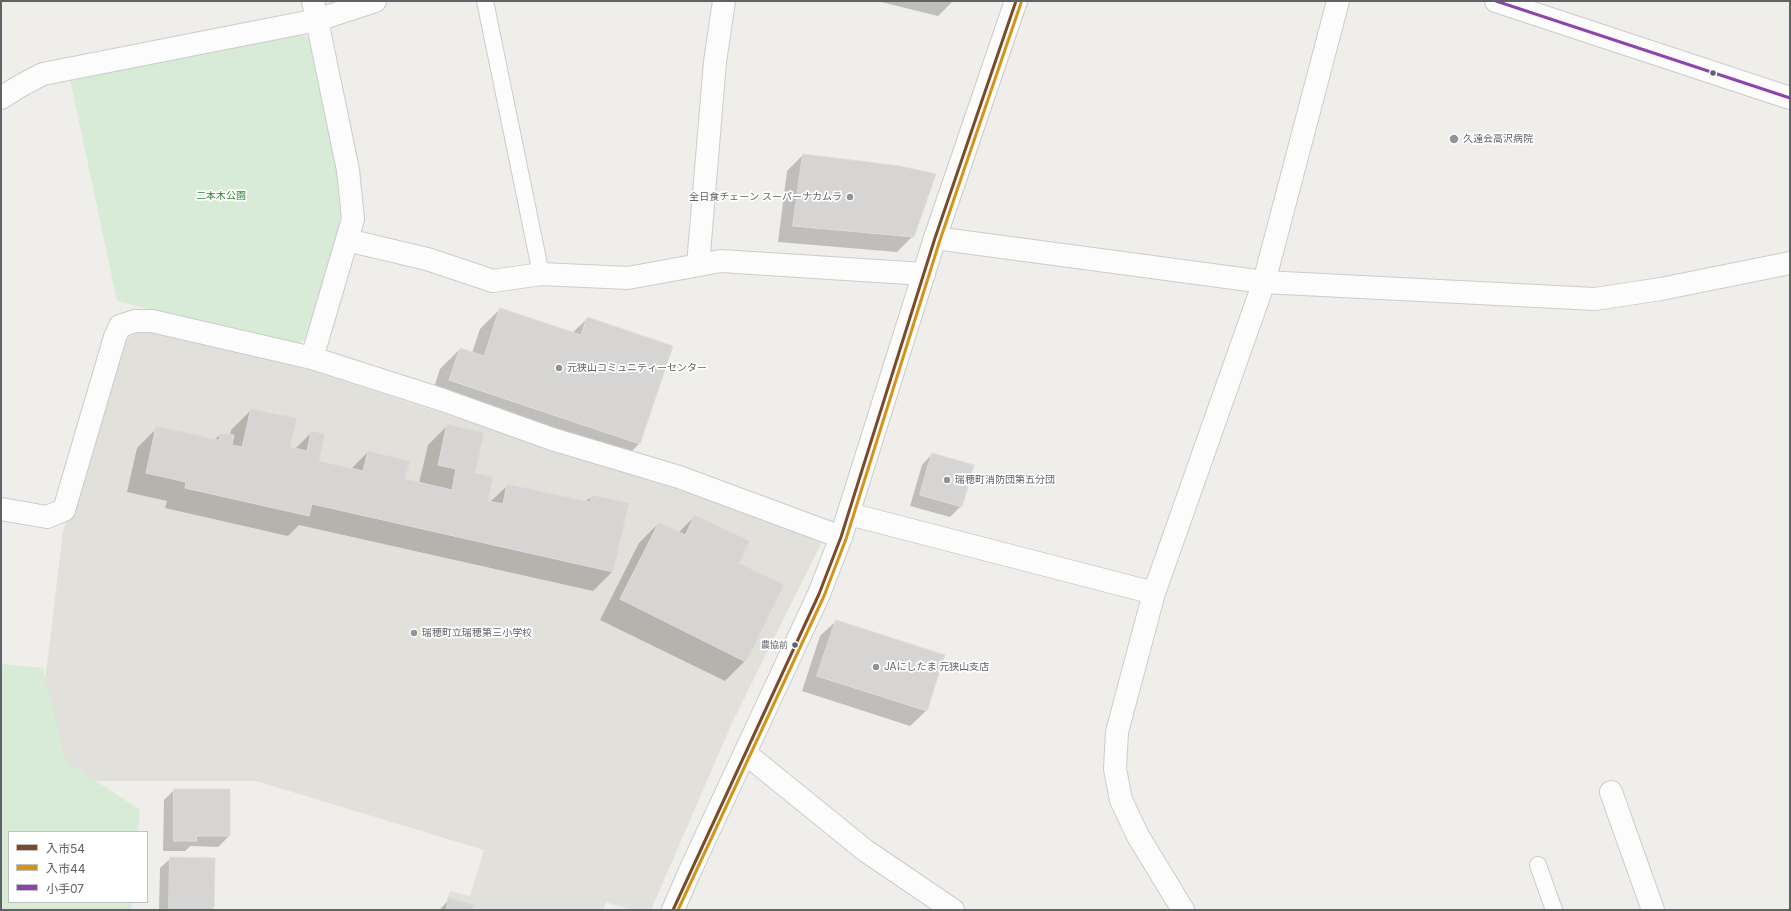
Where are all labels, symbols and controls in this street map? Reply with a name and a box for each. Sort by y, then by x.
unlabelled marker [1708,68,1718,78]
marker: 久遠会高沢病院 [1448,133,1460,145]
place label: 久遠会高沢病院 [1463,133,1533,145]
park label: 二本木公園 [196,190,246,202]
place label: 全日食チェーン スーパーナカムラ [689,191,842,203]
marker: 全日食チェーン スーパーナカムラ [845,192,855,202]
place label: 元狭山コミュニティーセンター [567,362,707,374]
marker: 元狭山コミュニティーセンター [554,363,564,373]
place label: 瑞穂町消防団第五分団 [955,474,1055,486]
marker: 瑞穂町消防団第五分団 [942,475,952,485]
place label: 瑞穂町立瑞穂第三小学校 [422,627,532,639]
marker: 瑞穂町立瑞穂第三小学校 [409,628,419,638]
place label: 農協前 [761,640,788,650]
marker: 農協前 [790,640,800,650]
place label: JAにしたま 元狭山支店 [884,661,989,673]
marker: JAにしたま 元狭山支店 [871,662,881,672]
legend [8,831,148,903]
text: 入市54 [46,841,85,856]
text: 入市44 [46,861,86,876]
text: 小手07 [46,881,84,896]

